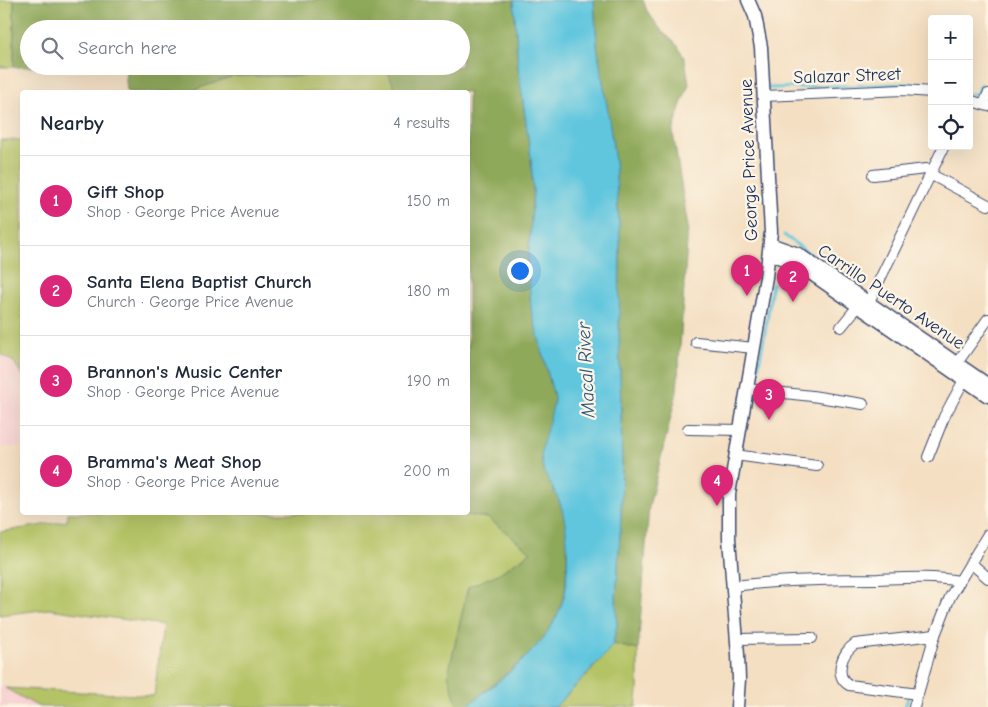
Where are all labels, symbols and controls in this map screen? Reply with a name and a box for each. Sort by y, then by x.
map controls [928,15,973,150]
button: + [928,15,973,60]
search box [20,20,470,75]
icon: search [38,34,66,62]
text: Search here [78,37,177,59]
button: − [928,60,973,105]
street label: Salazar Street [793,64,902,88]
street label: George Price Avenue [736,78,762,242]
button: locate [928,105,973,150]
text: Nearby [40,111,104,135]
text: 4 results [393,114,450,132]
text: Gift Shop [87,181,164,203]
text: 1 [53,192,59,210]
text: 150 m [407,192,450,210]
text: Shop · George Price Avenue [87,203,279,221]
street label: Carrillo Puerto Avenue [814,240,968,354]
pin: 1 [731,255,763,296]
your location [507,258,533,284]
pin: 2 [777,261,809,302]
text: Santa Elena Baptist Church [87,271,312,293]
text: 2 [52,282,60,300]
text: 180 m [407,282,450,300]
text: Church · George Price Avenue [87,293,294,311]
water label: Macal River [572,320,600,419]
text: Brannon's Music Center [87,361,282,383]
text: 3 [52,372,60,390]
text: 190 m [407,372,450,390]
pin: 3 [753,379,785,420]
text: Shop · George Price Avenue [87,383,279,401]
text: Bramma's Meat Shop [87,451,261,473]
text: 4 [52,462,60,480]
text: 200 m [404,462,450,480]
pin: 4 [701,465,733,506]
text: Shop · George Price Avenue [87,473,279,491]

